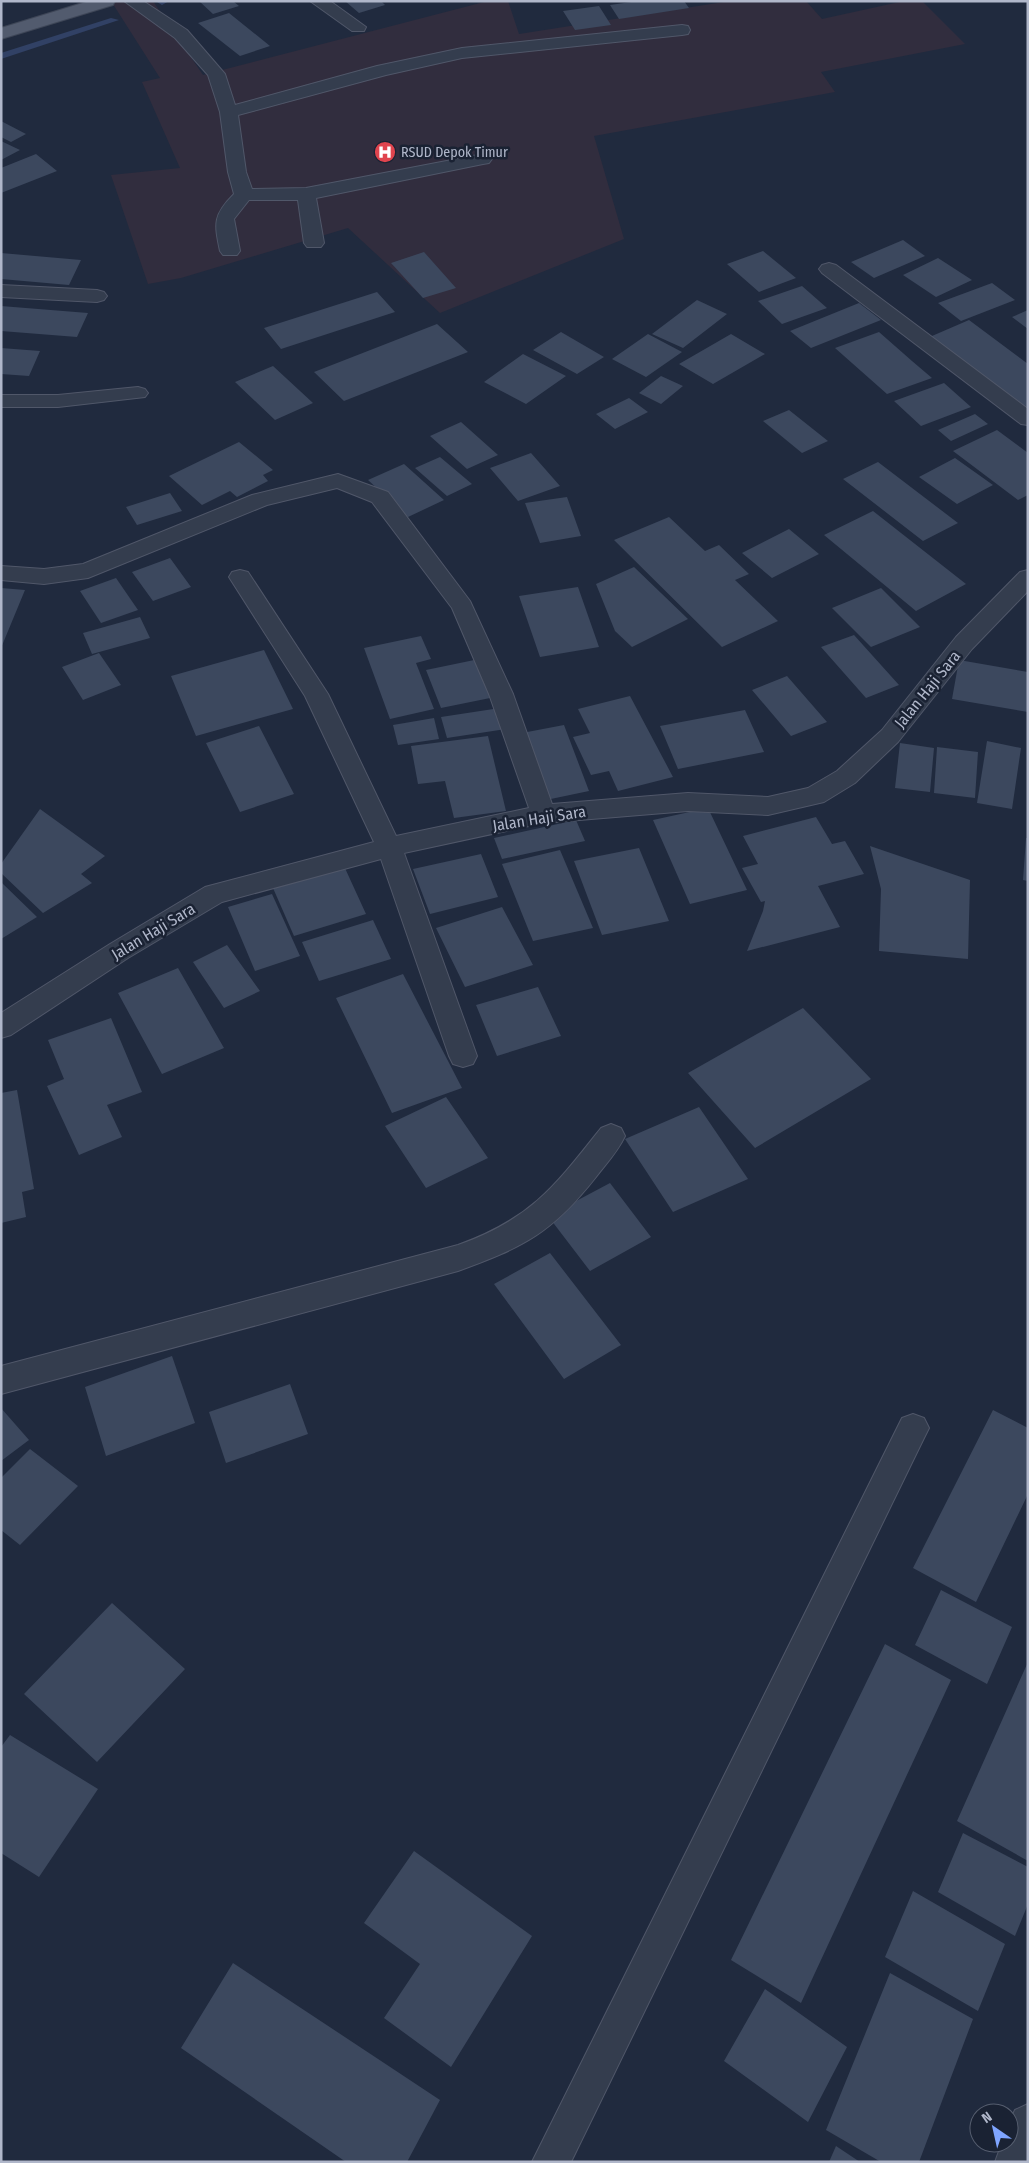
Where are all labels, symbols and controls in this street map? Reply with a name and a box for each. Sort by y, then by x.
hospital icon: RSUD Depok Timur [373,140,397,164]
place label: RSUD Depok Timur [401,144,508,161]
street label: Jalan Haji Sara [890,647,964,732]
street label: Jalan Haji Sara [491,802,587,835]
street label: Jalan Haji Sara [108,899,199,964]
north arrow [969,2103,1019,2153]
text: N [979,2108,995,2127]

